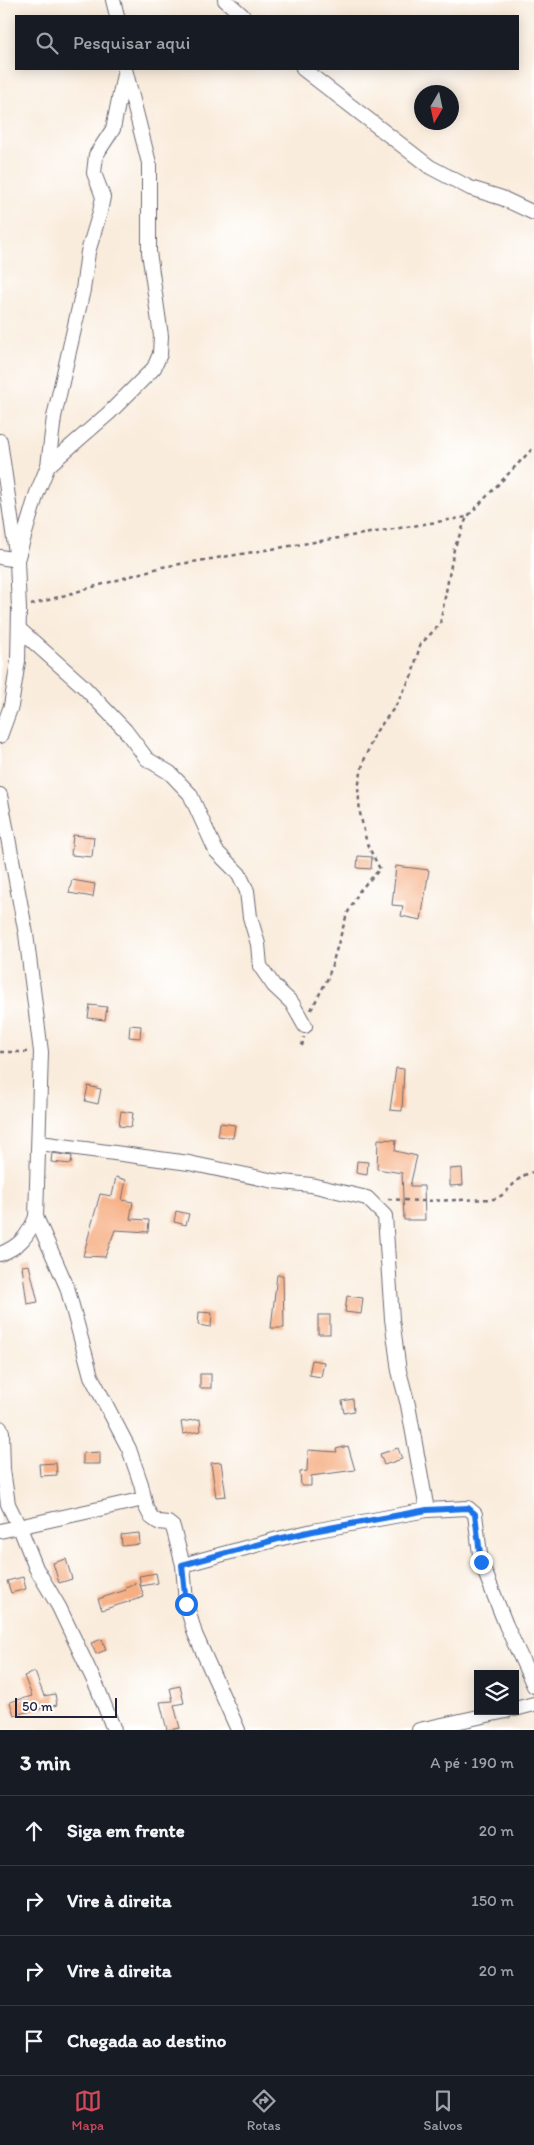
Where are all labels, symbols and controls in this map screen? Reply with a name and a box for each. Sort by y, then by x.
search box [15,15,519,70]
icon: search [33,29,61,57]
text: Pesquisar aqui [73,31,190,54]
north arrow [414,85,459,130]
route end [470,1551,493,1574]
route start [175,1593,198,1616]
map controls [474,1670,519,1715]
button: layers [474,1670,519,1715]
scale bar [15,1695,118,1718]
text: 50 m [22,1698,53,1715]
text: 3 min [20,1750,70,1775]
text: A pé · 190 m [430,1753,514,1772]
icon: ahead [20,1817,48,1845]
text: Siga em frente [67,1819,185,1842]
text: 20 m [479,1821,514,1840]
icon: right [20,1887,48,1915]
text: Vire à direita [67,1889,172,1912]
text: 150 m [471,1891,514,1910]
icon: right [20,1957,48,1985]
text: Vire à direita [67,1959,172,1982]
text: 20 m [479,1961,514,1980]
icon: arrive [20,2027,48,2055]
text: Chegada ao destino [67,2029,226,2052]
tab: Mapa [71,2087,104,2134]
tab: Rotas [247,2087,281,2134]
tab: Salvos [424,2087,463,2134]

